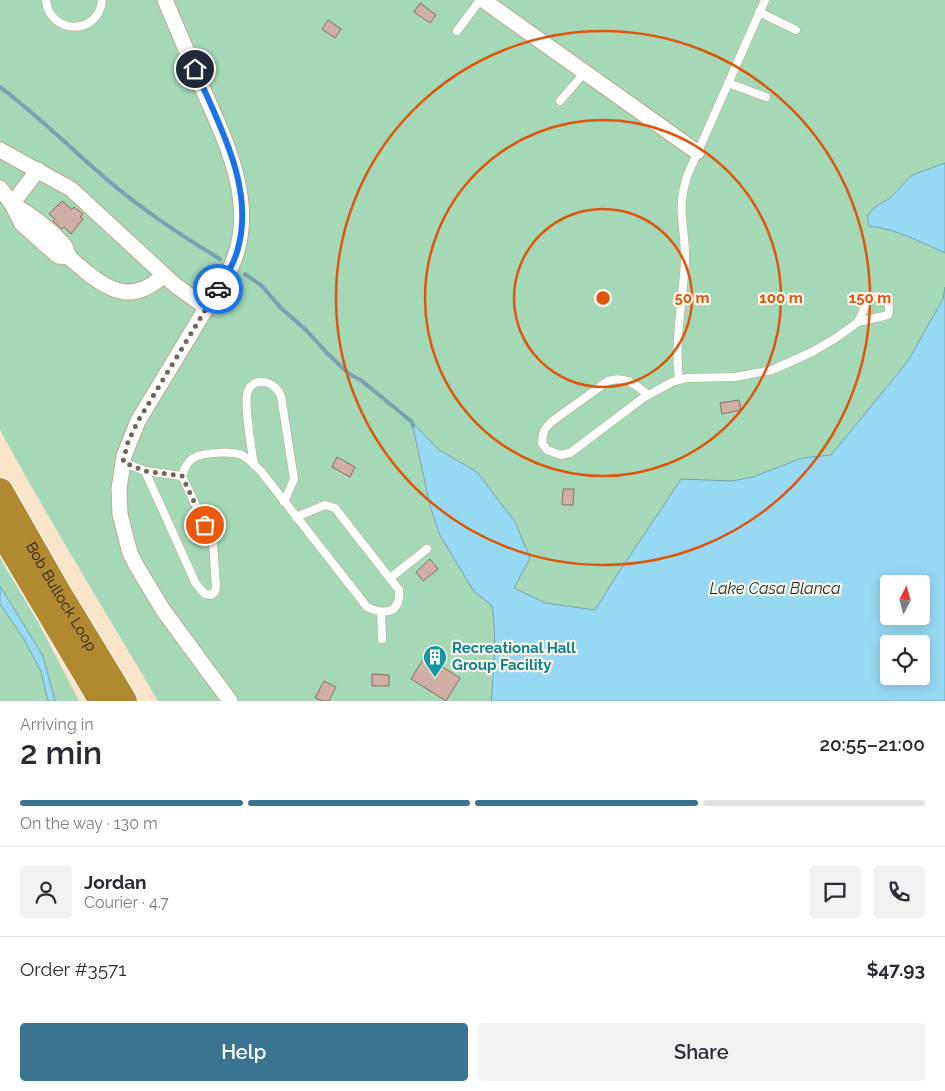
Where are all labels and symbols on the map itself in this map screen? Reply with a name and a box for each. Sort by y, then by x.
pin [174,48,216,90]
courier [193,264,243,314]
centre of rings [594,289,612,307]
text: 50 m [674,289,710,307]
text: 100 m [759,289,803,307]
text: 150 m [849,289,891,307]
pin [184,504,226,546]
street label: Bob Bullock Loop [22,539,101,654]
north arrow [880,575,930,625]
water label: Lake Casa Blanca [709,579,841,598]
place label: Recreational Hall Group Facility [452,639,576,674]
building icon: Recreational Hall Group Facility [422,644,448,678]

